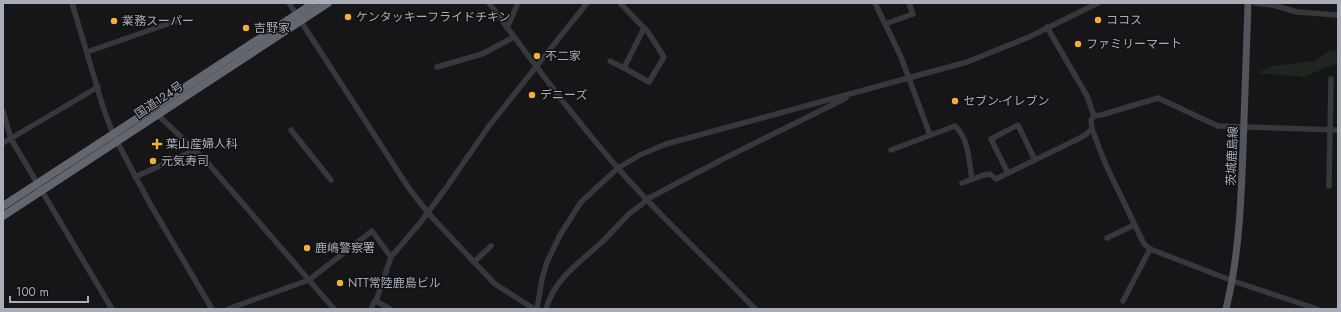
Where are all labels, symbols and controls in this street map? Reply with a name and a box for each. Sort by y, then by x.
place label: ケンタッキーフライドチキン [356,8,511,26]
place label: ココス [1106,11,1142,29]
place label: 業務スーパー [122,12,194,30]
marker: ケンタッキーフライドチキン [343,12,353,22]
marker: ココス [1093,15,1103,25]
marker: 業務スーパー [109,16,119,26]
place label: 吉野家 [254,19,290,37]
marker: 吉野家 [241,23,251,33]
place label: ファミリーマート [1086,35,1182,53]
marker: ファミリーマート [1073,39,1083,49]
place label: 不二家 [545,47,581,65]
marker: 不二家 [532,51,542,61]
street label: 国道124号 [131,77,187,123]
place label: デニーズ [540,86,587,104]
marker: デニーズ [527,90,537,100]
place label: セブン-イレブン [963,92,1050,110]
marker: セブン-イレブン [950,96,960,106]
street label: 茨城鹿島線 [1222,126,1242,186]
place label: 葉山産婦人科 [166,135,238,153]
marker: 葉山産婦人科 [151,138,163,150]
place label: 元気寿司 [161,152,209,170]
marker: 元気寿司 [148,156,158,166]
place label: 鹿嶋警察署 [315,239,375,257]
marker: 鹿嶋警察署 [302,243,312,253]
place label: NTT常陸鹿島ビル [348,274,441,292]
scale bar [10,278,88,304]
marker: NTT常陸鹿島ビル [335,278,345,288]
text: 100 m [16,283,49,301]

